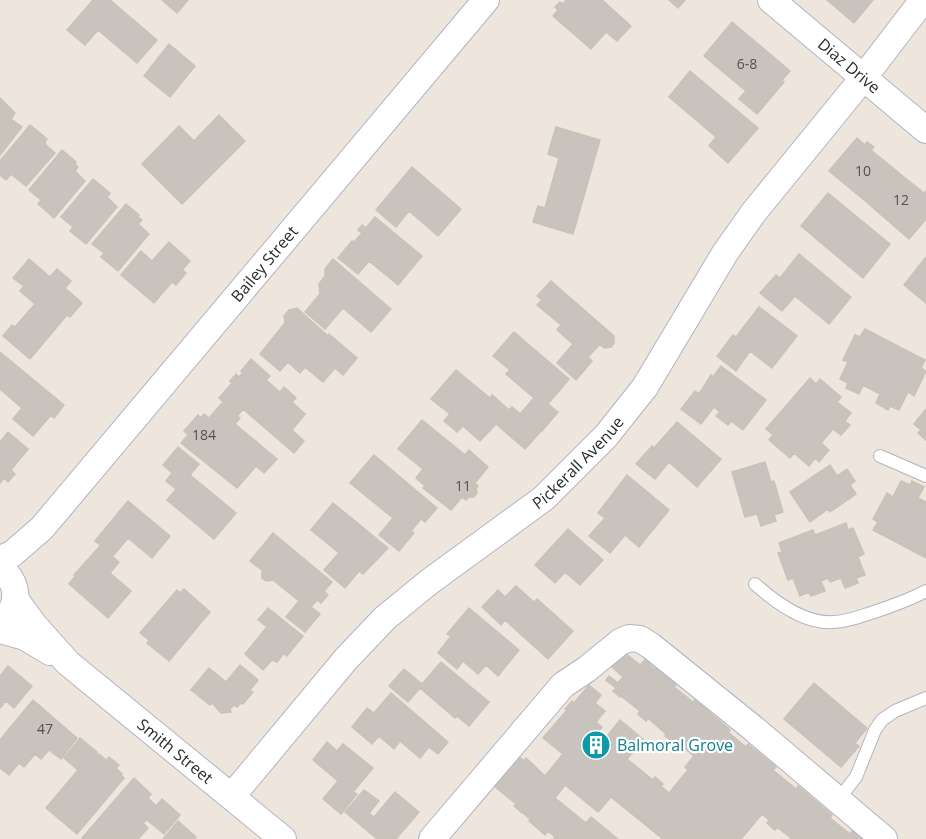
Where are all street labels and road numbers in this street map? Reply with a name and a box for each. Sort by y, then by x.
street label: Diaz Drive [813,33,885,98]
street label: Bailey Street [226,221,303,306]
street label: Pickerall Avenue [528,412,629,514]
street label: Smith Street [133,713,218,789]

